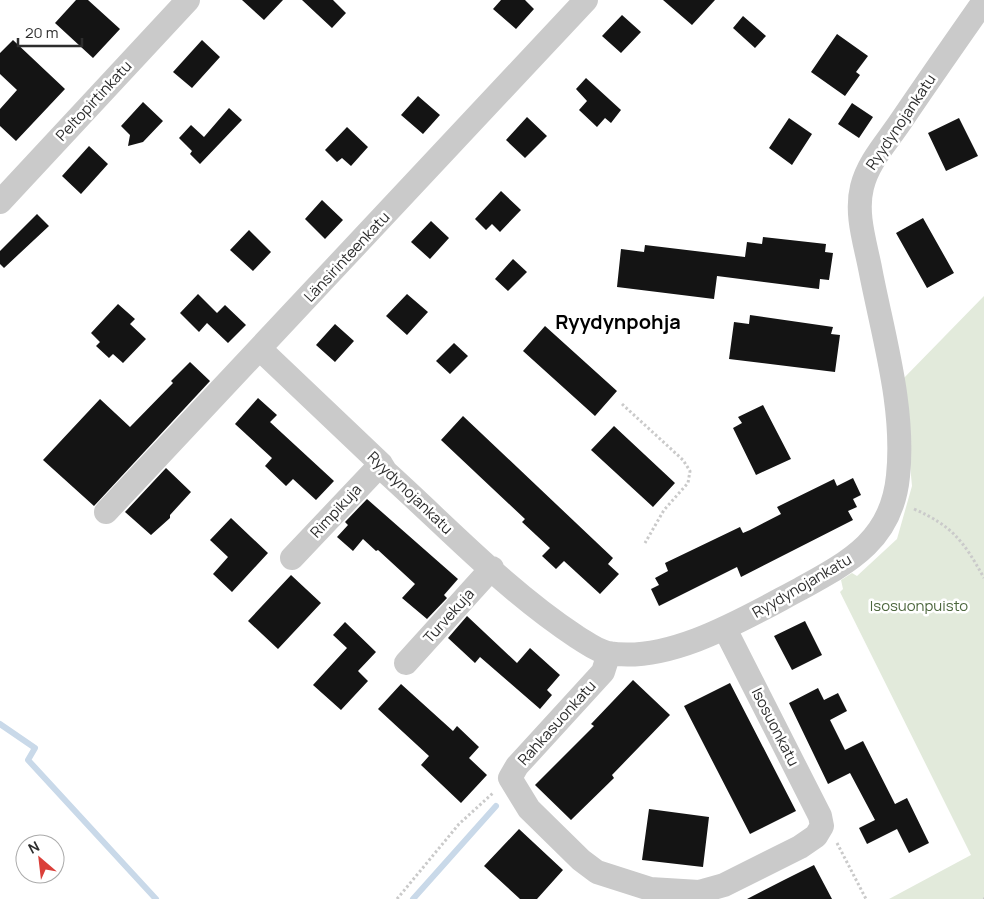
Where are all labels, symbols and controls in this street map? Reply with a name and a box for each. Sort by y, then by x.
scale bar [18,15,81,47]
text: 20 m [25,22,58,43]
street label: Peltopirtinkatu [51,56,136,145]
street label: Ryydynojankatu [861,70,940,174]
street label: Länsirinteenkatu [299,207,394,307]
district label: Ryydynpohja [555,308,681,335]
street label: Ryydynojankatu [363,446,458,539]
street label: Rimpikuja [305,479,366,542]
street label: Ryydynojankatu [748,549,855,622]
street label: Turvekuja [418,584,479,648]
park label: Isosuonpuisto [870,595,968,616]
street label: Rahkasuonkatu [513,676,600,770]
street label: Isosuonkatu [747,684,804,770]
north arrow [15,834,65,884]
text: N [25,836,43,858]

